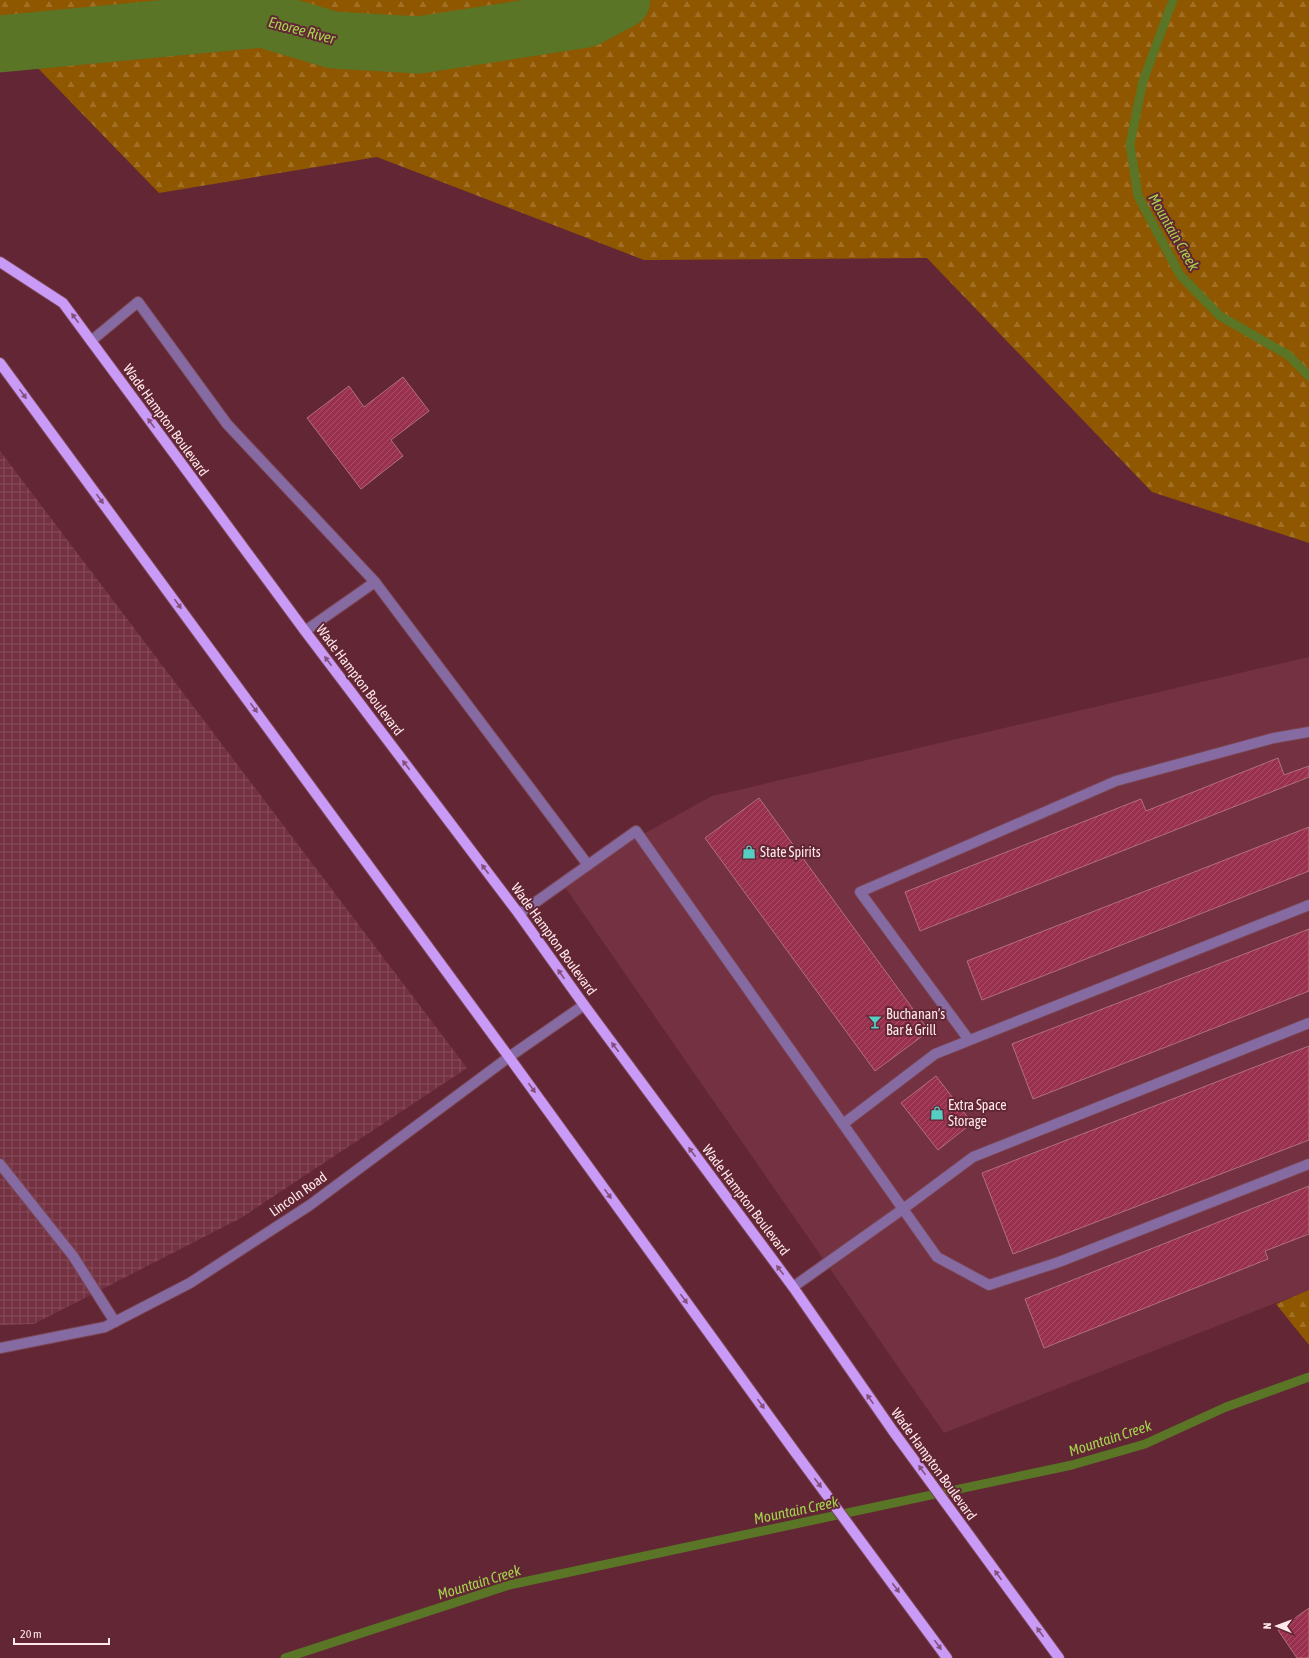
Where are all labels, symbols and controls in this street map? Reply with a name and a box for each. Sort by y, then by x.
water label: Enoree River [267,13,338,47]
water label: Mountain Creek [1145,190,1203,274]
one-way arrow [70,313,79,324]
street label: Wade Hampton Boulevard [120,361,212,479]
one-way arrow [19,389,27,400]
one-way arrow [147,418,156,429]
one-way arrow [96,494,104,504]
one-way arrow [174,598,182,609]
street label: Wade Hampton Boulevard [313,622,407,738]
one-way arrow [324,656,332,667]
one-way arrow [250,703,259,714]
one-way arrow [402,759,411,770]
shop icon: State Spirits [741,844,757,860]
place label: State Spirits [760,844,821,860]
one-way arrow [481,863,489,874]
street label: Wade Hampton Boulevard [508,880,600,998]
one-way arrow [557,968,565,979]
place label: Buchanan’s Bar & Grill [886,1006,945,1038]
bar icon: Buchanan’s Bar & Grill [867,1014,883,1030]
one-way arrow [611,1042,619,1053]
one-way arrow [528,1083,536,1094]
place label: Extra Space Storage [948,1097,1007,1129]
shop icon: Extra Space Storage [929,1105,945,1121]
street label: Wade Hampton Boulevard [699,1142,793,1258]
one-way arrow [689,1147,697,1157]
street label: Lincoln Road [266,1168,330,1220]
one-way arrow [604,1188,612,1199]
one-way arrow [775,1264,784,1275]
one-way arrow [680,1294,688,1304]
one-way arrow [866,1394,874,1404]
one-way arrow [756,1399,765,1410]
street label: Wade Hampton Boulevard [888,1405,980,1523]
water label: Mountain Creek [1066,1416,1154,1459]
one-way arrow [918,1465,926,1476]
one-way arrow [814,1478,822,1489]
water label: Mountain Creek [752,1493,840,1527]
water label: Mountain Creek [435,1561,523,1603]
one-way arrow [994,1570,1002,1581]
one-way arrow [892,1582,900,1593]
north arrow [1257,1606,1297,1646]
scale bar [14,1620,109,1646]
text: N [1261,1622,1273,1629]
text: 20 m [20,1627,42,1641]
one-way arrow [1036,1627,1044,1638]
one-way arrow [934,1640,942,1650]

